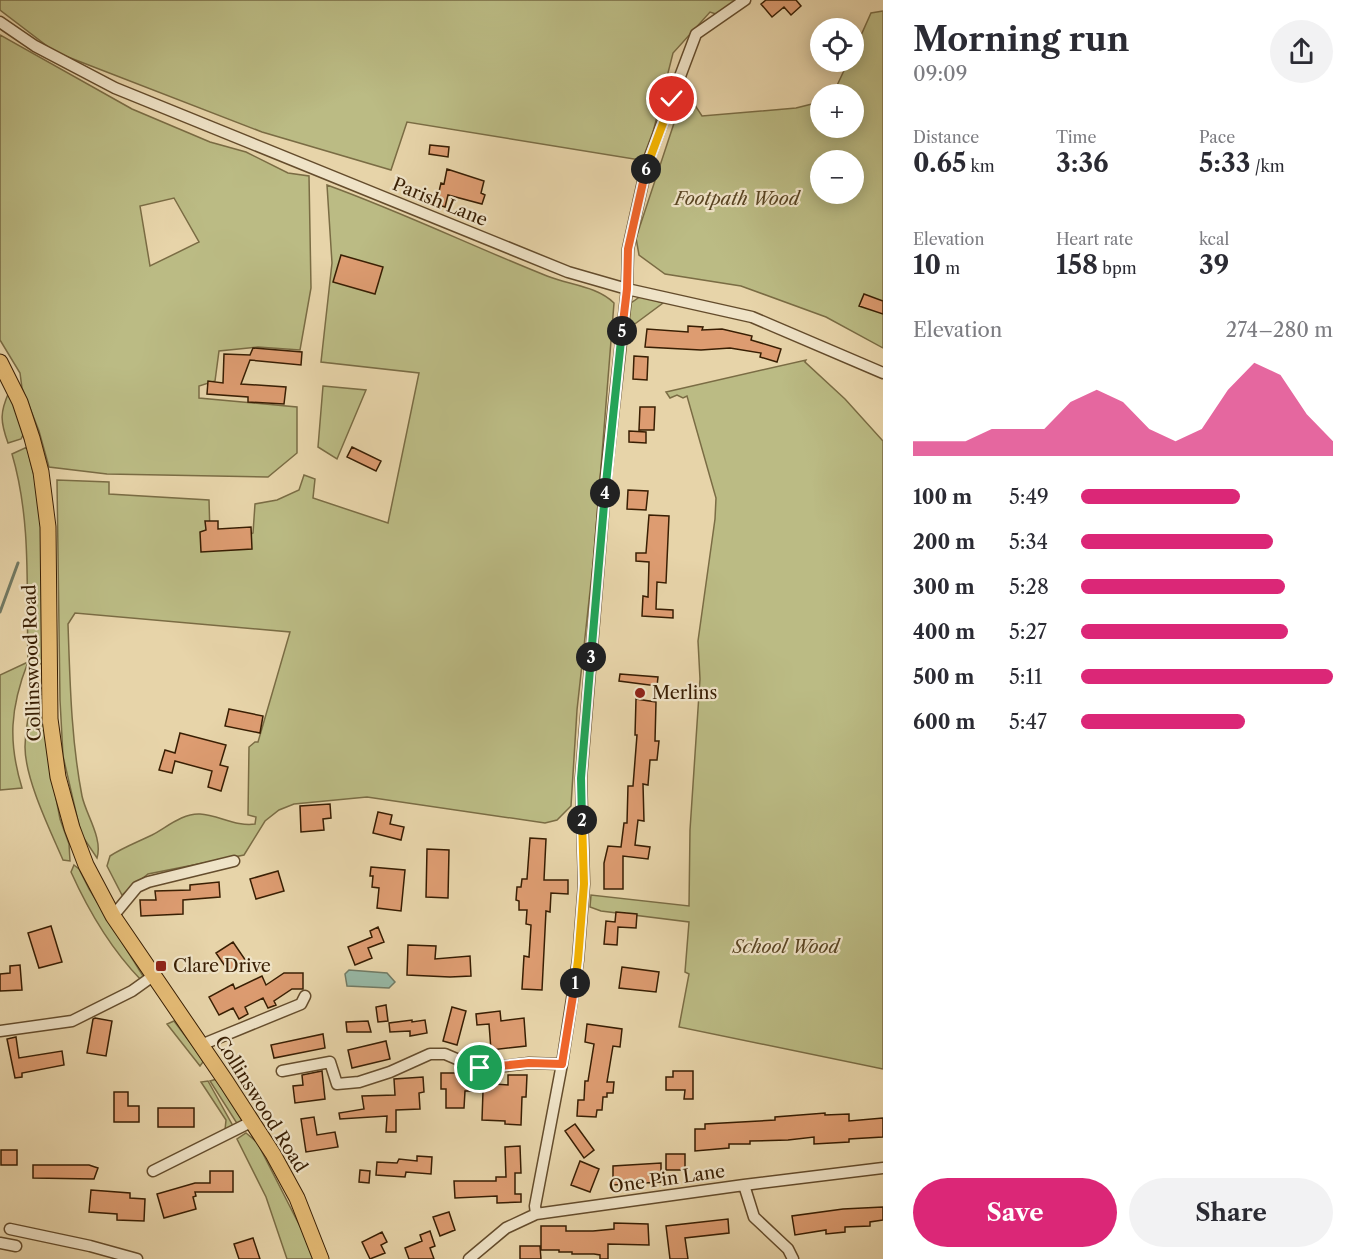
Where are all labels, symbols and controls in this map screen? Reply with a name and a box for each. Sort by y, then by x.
map controls [810,18,864,204]
button: locate [810,18,864,72]
text: Morning run [913,19,1129,60]
button: share [1270,20,1333,83]
text: 09:09 [913,62,967,86]
pin [646,73,697,124]
icon: check [655,82,688,115]
button: + [810,84,864,138]
text: Distance [913,127,979,147]
text: Time [1056,127,1096,147]
text: Pace [1199,127,1235,147]
text: 0.65 [913,147,966,179]
text: 3:36 [1056,147,1109,179]
text: 5:33 [1199,147,1250,179]
button: − [810,150,864,204]
pin: 6 [631,154,661,184]
text: km [966,156,995,176]
text: /km [1250,156,1285,176]
text: 6 [641,159,651,179]
street label: Parish Lane [389,173,491,231]
park label: Footpath Wood [672,188,802,210]
text: Elevation [913,229,984,249]
text: Heart rate [1056,229,1133,249]
text: kcal [1199,229,1229,249]
text: 10 [913,249,941,281]
text: 158 [1056,249,1098,281]
text: 39 [1199,249,1229,281]
text: m [941,258,960,278]
text: bpm [1098,258,1137,278]
pin: 5 [607,316,637,346]
text: Elevation [913,318,1002,342]
text: 274–280 m [1226,318,1333,342]
text: 5 [618,321,626,341]
pin: 4 [590,478,620,508]
text: 4 [600,483,610,503]
text: 100 m [913,485,972,509]
text: 5:49 [1009,485,1049,509]
text: 200 m [913,530,975,554]
text: 5:34 [1009,530,1048,554]
text: 300 m [913,575,975,599]
text: 5:28 [1009,575,1049,599]
street label: Collinswood Road [18,584,46,742]
text: 400 m [913,620,975,644]
text: 5:27 [1009,620,1047,644]
pin: 3 [576,642,606,672]
text: 3 [586,647,596,667]
text: 500 m [913,665,974,689]
text: 5:11 [1009,665,1042,689]
place label: Merlins [652,682,717,704]
marker: Merlins [633,686,647,700]
text: 600 m [913,710,975,734]
text: 5:47 [1009,710,1047,734]
pin: 2 [567,805,597,835]
text: 2 [577,810,587,830]
park label: School Wood [732,936,841,958]
place label: Clare Drive [173,955,271,977]
marker: Clare Drive [154,959,168,973]
pin: 1 [560,968,590,998]
text: 1 [571,973,579,993]
street label: Collinswood Road [210,1032,312,1176]
pin [454,1042,505,1093]
icon: arrive [463,1051,496,1084]
street label: One Pin Lane [607,1160,727,1198]
button: Save [913,1178,1117,1247]
button: Share [1129,1178,1333,1247]

